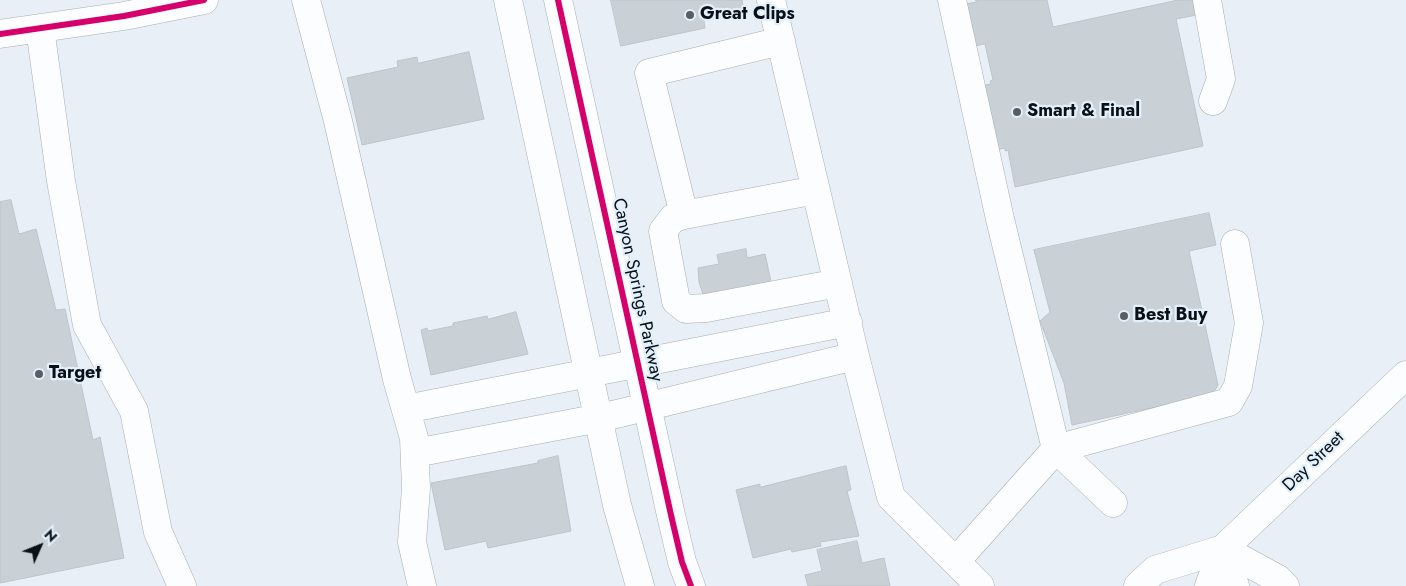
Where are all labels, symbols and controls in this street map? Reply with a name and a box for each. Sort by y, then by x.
place label: Great Clips [700,4,795,26]
marker: Great Clips [684,9,696,21]
place label: Smart & Final [1027,101,1140,123]
marker: Smart & Final [1011,106,1023,118]
street label: Canyon Springs Parkway [607,196,667,384]
place label: Best Buy [1134,305,1207,327]
marker: Best Buy [1118,310,1130,322]
place label: Target [49,363,101,385]
marker: Target [33,368,45,380]
street label: Day Street [1279,427,1349,497]
north arrow [15,521,65,571]
text: N [40,525,62,547]

